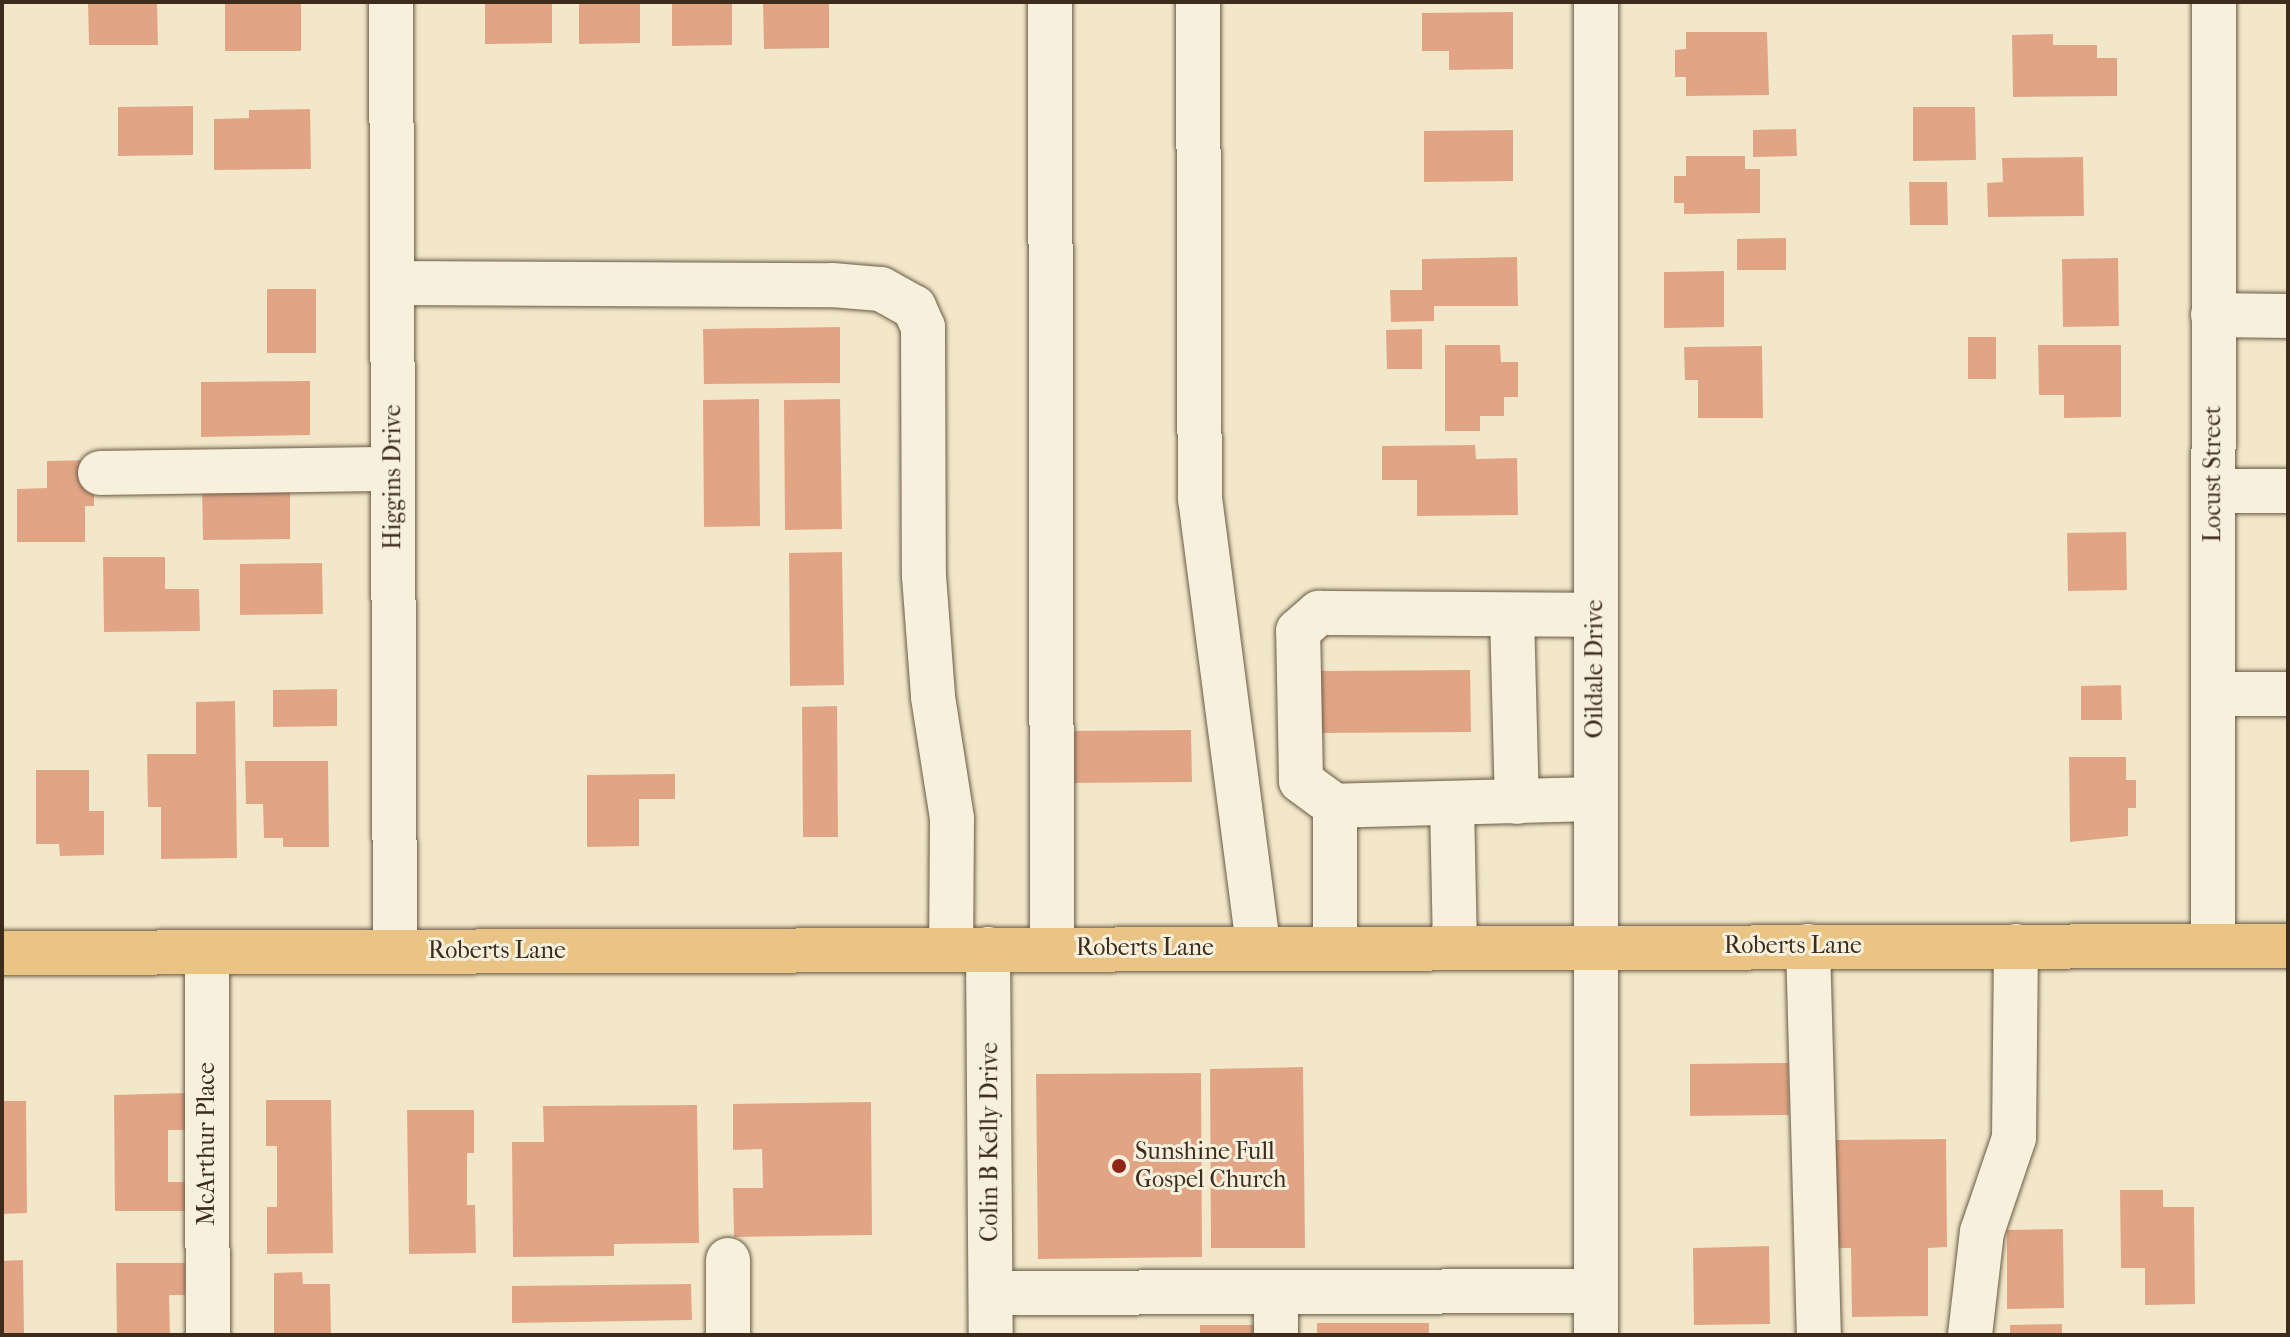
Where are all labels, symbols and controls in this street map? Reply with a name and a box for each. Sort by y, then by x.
street label: Higgins Drive [379,404,407,550]
street label: Locust Street [2199,406,2227,542]
street label: Oildale Drive [1581,600,1609,738]
street label: Roberts Lane [1724,932,1862,960]
street label: Roberts Lane [1076,934,1214,962]
street label: Roberts Lane [428,937,566,965]
street label: Colin B Kelly Drive [976,1042,1004,1242]
street label: McArthur Place [193,1062,221,1226]
place label: Sunshine Full Gospel Church [1135,1138,1287,1194]
marker: Sunshine Full Gospel Church [1110,1157,1128,1175]

